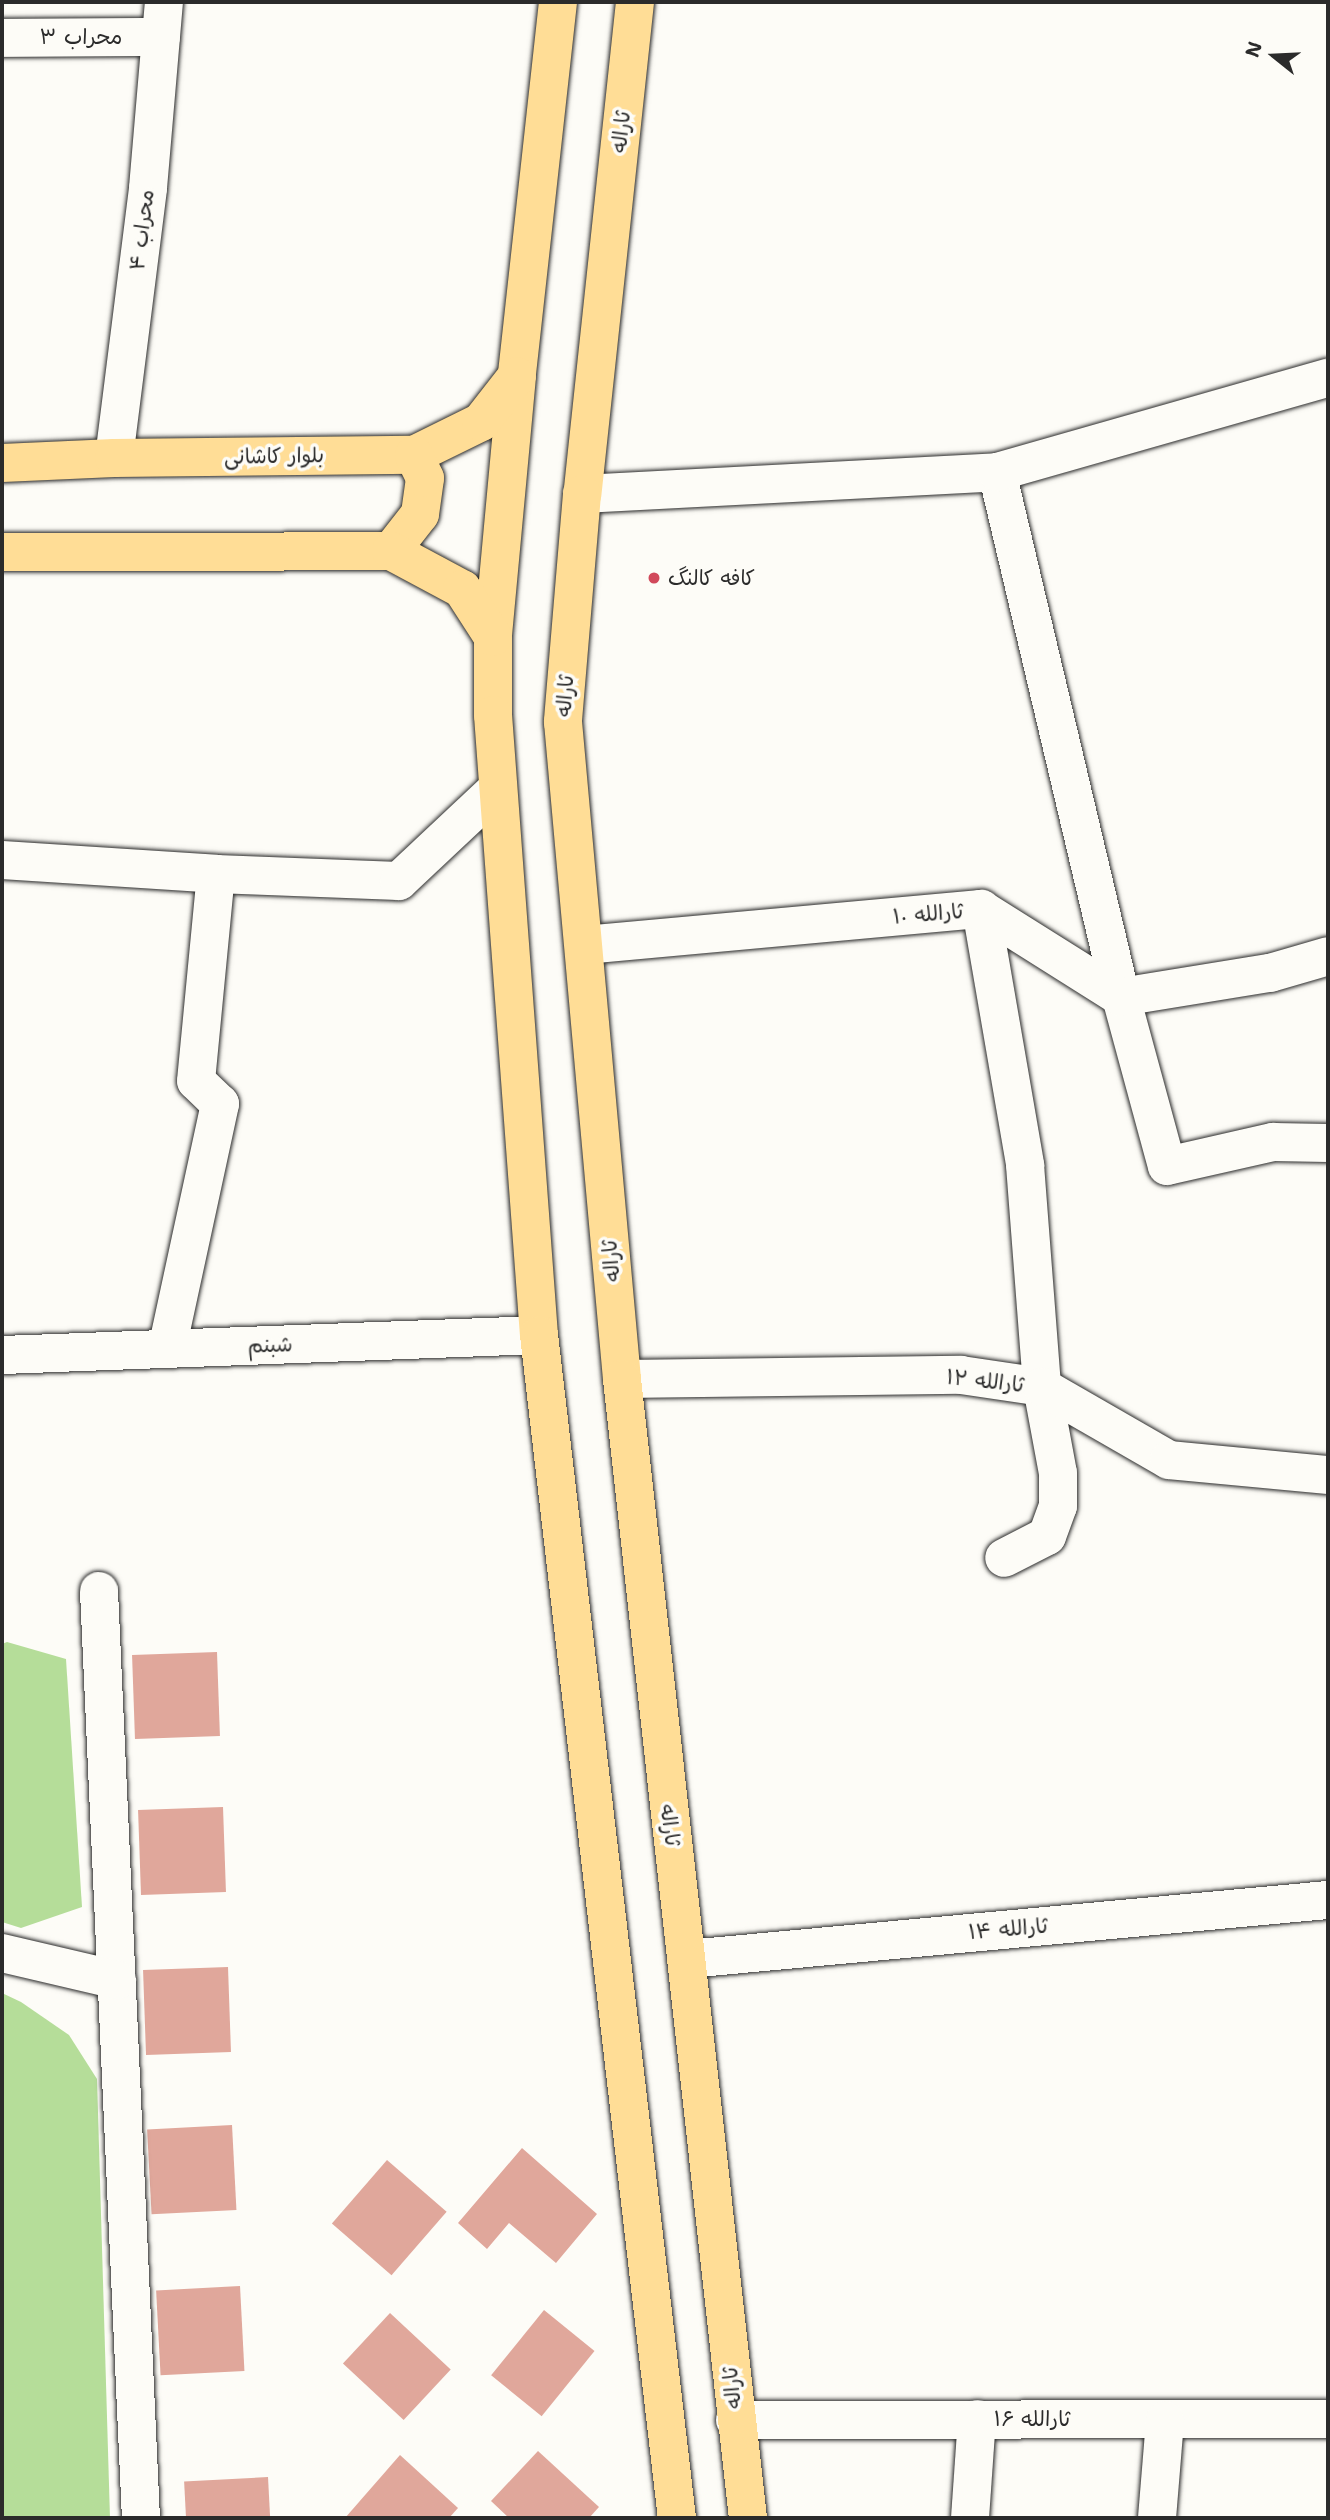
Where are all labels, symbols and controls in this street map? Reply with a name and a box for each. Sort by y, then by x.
north arrow [1239,21,1309,91]
street label: محراب ۳ [40,24,122,50]
text: N [1239,38,1268,60]
street label: ثاراله [606,110,636,154]
street label: محراب ۴ [125,188,159,272]
street label: بلوار کاشانی [224,443,324,469]
place label: کافه کالنگ [668,565,755,591]
marker: کافه کالنگ [646,570,662,586]
street label: ثاراله [551,674,579,718]
street label: ثارالله ۱۰ [892,898,964,930]
street label: ثاراله [597,1239,625,1283]
street label: شبنم [247,1332,293,1358]
street label: ثارالله ۱۲ [945,1364,1025,1398]
street label: ثاراله [655,1803,685,1847]
street label: ثارالله ۱۴ [967,1913,1049,1945]
street label: ثاراله [717,2366,747,2410]
street label: ثارالله ۱۶ [994,2406,1070,2432]

